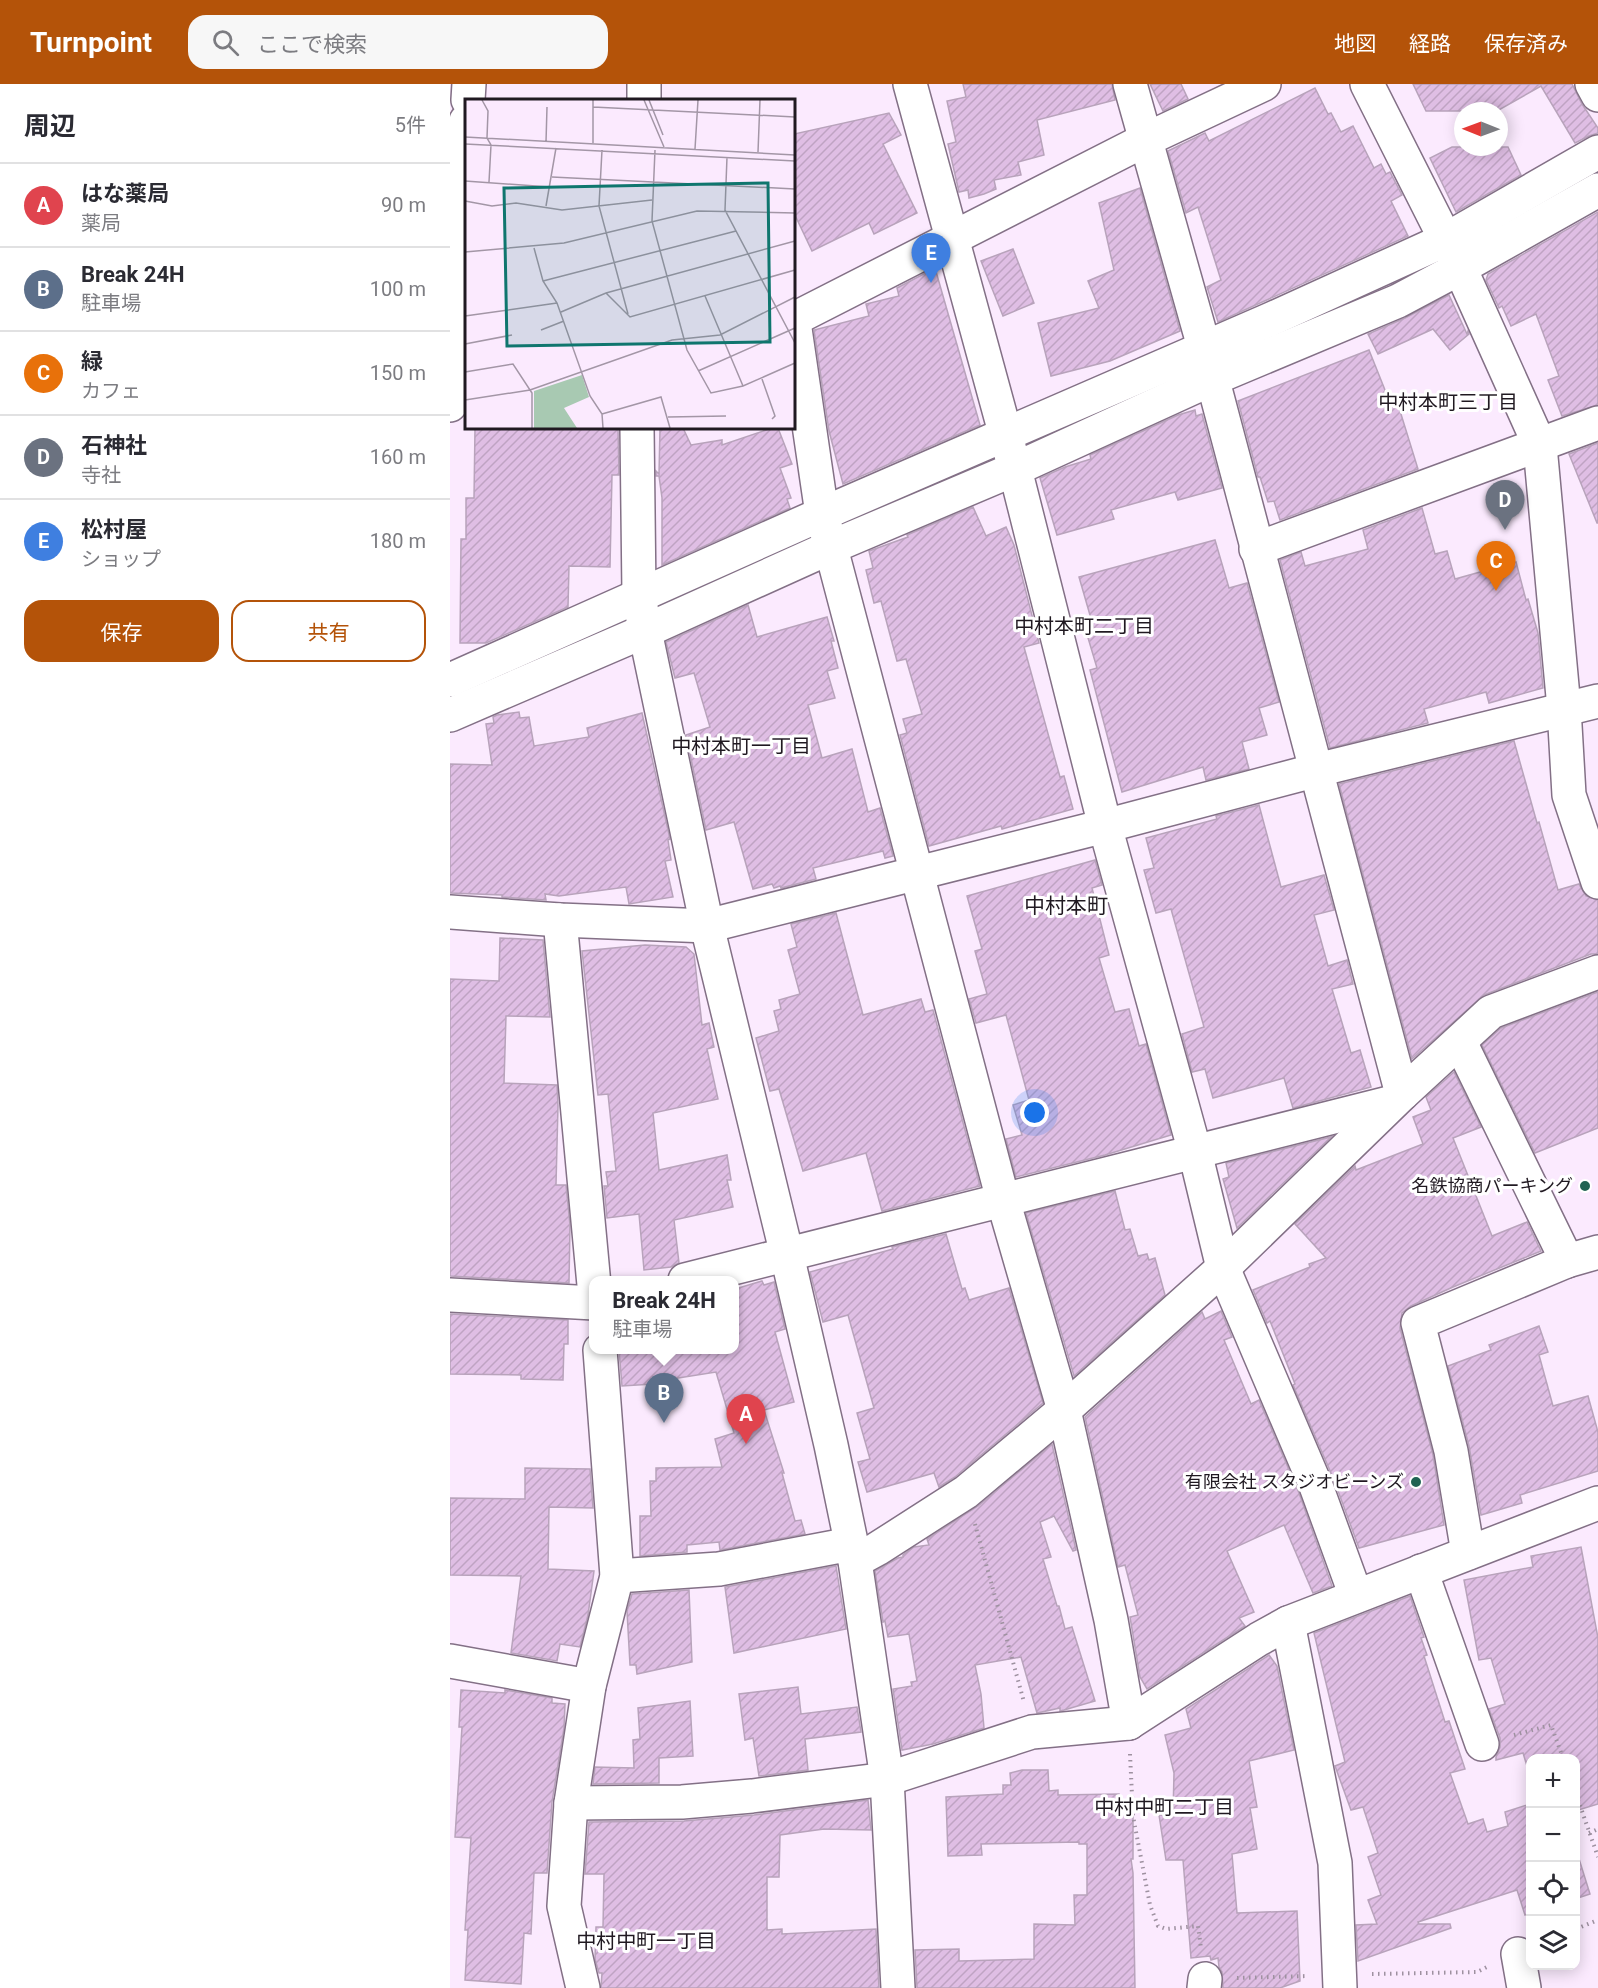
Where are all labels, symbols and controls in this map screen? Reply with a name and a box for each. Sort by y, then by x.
search box [188,15,608,69]
text: Turnpoint [30,26,152,59]
icon: search [209,26,242,59]
text: ここで検索 [257,32,367,57]
text: 地図 [1334,32,1376,56]
text: 経路 [1409,32,1451,56]
text: 保存済み [1484,32,1568,56]
inset map [465,99,795,429]
north arrow [1454,102,1508,156]
text: 周辺 [24,111,76,141]
text: 5件 [395,113,426,137]
text: はな薬局 [81,181,169,206]
text: A [37,193,50,217]
text: 90 m [381,193,426,217]
text: 薬局 [81,211,121,235]
pin: E [912,234,950,283]
text: Break 24H [81,262,185,287]
text: B [37,277,50,301]
text: 100 m [370,277,426,301]
text: 駐車場 [81,291,141,315]
text: 緑 [81,349,103,374]
text: C [37,361,50,385]
text: 150 m [370,361,426,385]
text: カフェ [81,379,141,403]
district label: 中村本町三丁目 [1378,390,1518,414]
text: 石神社 [81,433,147,458]
text: D [37,445,50,469]
text: 160 m [370,445,426,469]
text: 寺社 [81,463,121,487]
pin: D [1486,480,1524,530]
text: 松村屋 [81,517,147,542]
text: E [38,529,49,553]
text: 180 m [370,529,426,553]
pin: C [1476,542,1516,591]
text: ショップ [81,547,161,571]
button: 保存 [24,600,219,662]
button: 共有 [231,600,426,662]
district label: 中村本町二丁目 [1014,614,1154,638]
district label: 中村本町一丁目 [671,734,811,758]
district label: 中村本町 [1024,894,1108,918]
your location [1020,1098,1049,1127]
place label: 名鉄協商パーキング [1412,1175,1573,1196]
marker: 名鉄協商パーキング [1578,1179,1592,1193]
popup [589,1276,739,1354]
text: Break 24H [612,1288,716,1313]
text: 駐車場 [612,1317,672,1341]
pin: B [644,1374,684,1423]
pin: A [726,1394,766,1444]
place label: 有限会社 スタジオビーンズ [1185,1471,1404,1492]
marker: 有限会社 スタジオビーンズ [1409,1475,1423,1489]
map controls [1526,1754,1580,1970]
button: + [1526,1754,1580,1808]
district label: 中村中町二丁目 [1094,1795,1234,1819]
button: − [1526,1808,1580,1862]
button: locate [1526,1862,1580,1916]
button: layers [1526,1916,1580,1970]
district label: 中村中町一丁目 [576,1929,716,1953]

